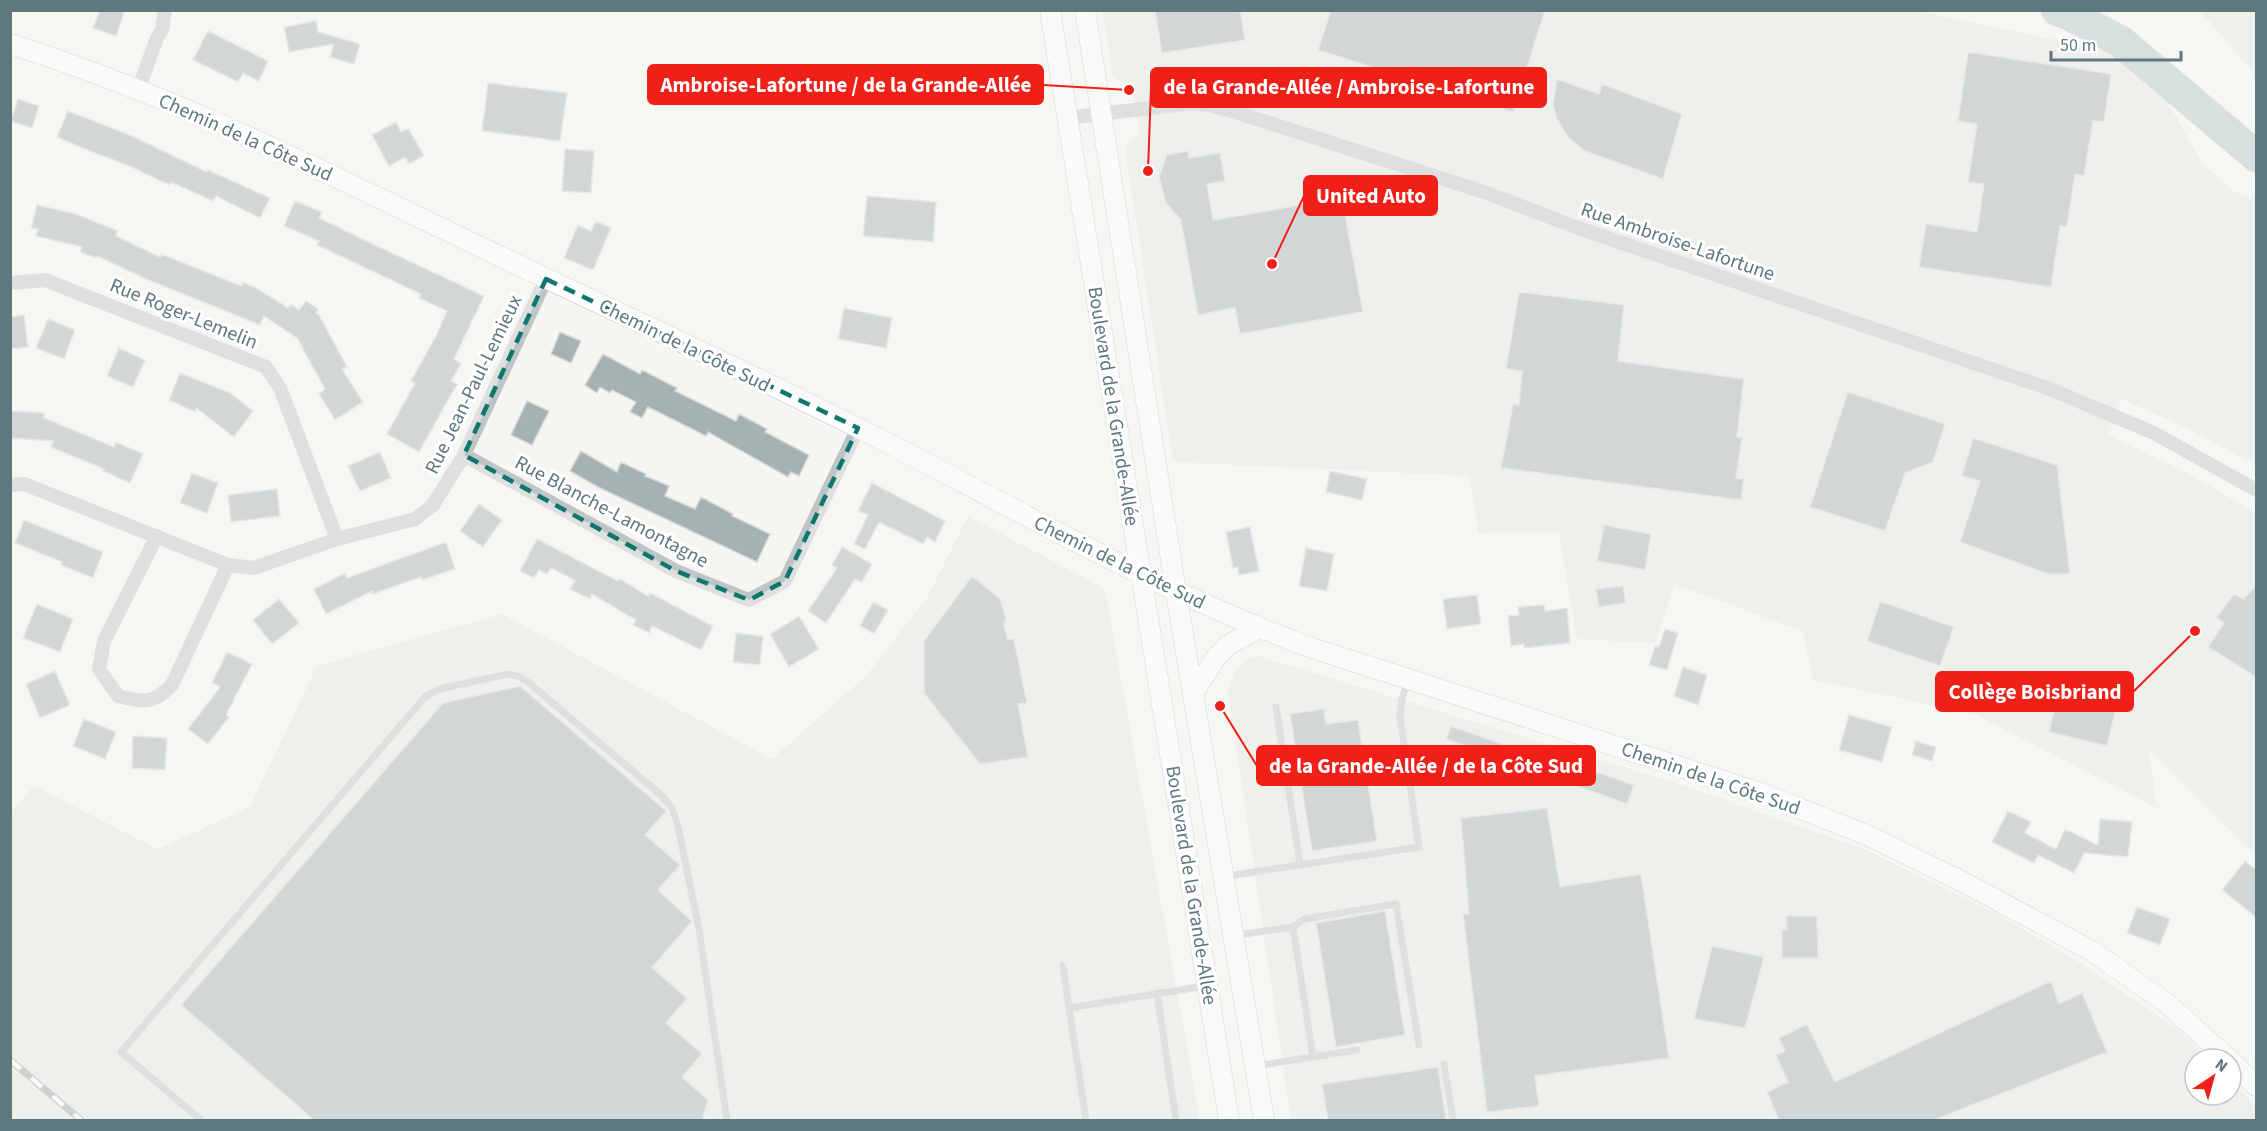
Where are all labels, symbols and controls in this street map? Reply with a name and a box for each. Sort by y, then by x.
scale bar [2051,24,2182,62]
text: 50 m [2060,33,2096,58]
callout: Ambroise-Lafortune / de la Grande-Allée [648,65,1043,104]
callout: de la Grande-Allée / Ambroise-Lafortune [1151,68,1546,107]
text: Ambroise-Lafortune / de la Grande-Allée [660,70,1032,100]
text: de la Grande-Allée / Ambroise-Lafortune [1164,72,1535,102]
street label: Chemin de la Côte Sud [154,87,337,189]
callout: United Auto [1304,176,1437,215]
text: United Auto [1316,181,1426,211]
street label: Rue Ambroise-Lafortune [1577,196,1779,288]
street label: Rue Roger-Lemelin [105,271,262,356]
street label: Boulevard de la Grande-Allée [1080,285,1146,528]
street label: Rue Jean-Paul-Lemieux [418,290,529,479]
street label: Chemin de la Côte Sud [594,292,775,400]
street label: Rue Blanche-Lamontagne [510,449,713,575]
street label: Chemin de la Côte Sud [1029,509,1210,617]
callout: Collège Boisbriand [1936,672,2133,711]
text: Collège Boisbriand [1948,677,2122,707]
street label: Chemin de la Côte Sud [1617,735,1804,823]
callout: de la Grande-Allée / de la Côte Sud [1257,746,1595,785]
text: de la Grande-Allée / de la Côte Sud [1269,751,1583,781]
street label: Boulevard de la Grande-Allée [1158,764,1224,1007]
north arrow [2183,1047,2243,1107]
text: N [2210,1054,2232,1078]

